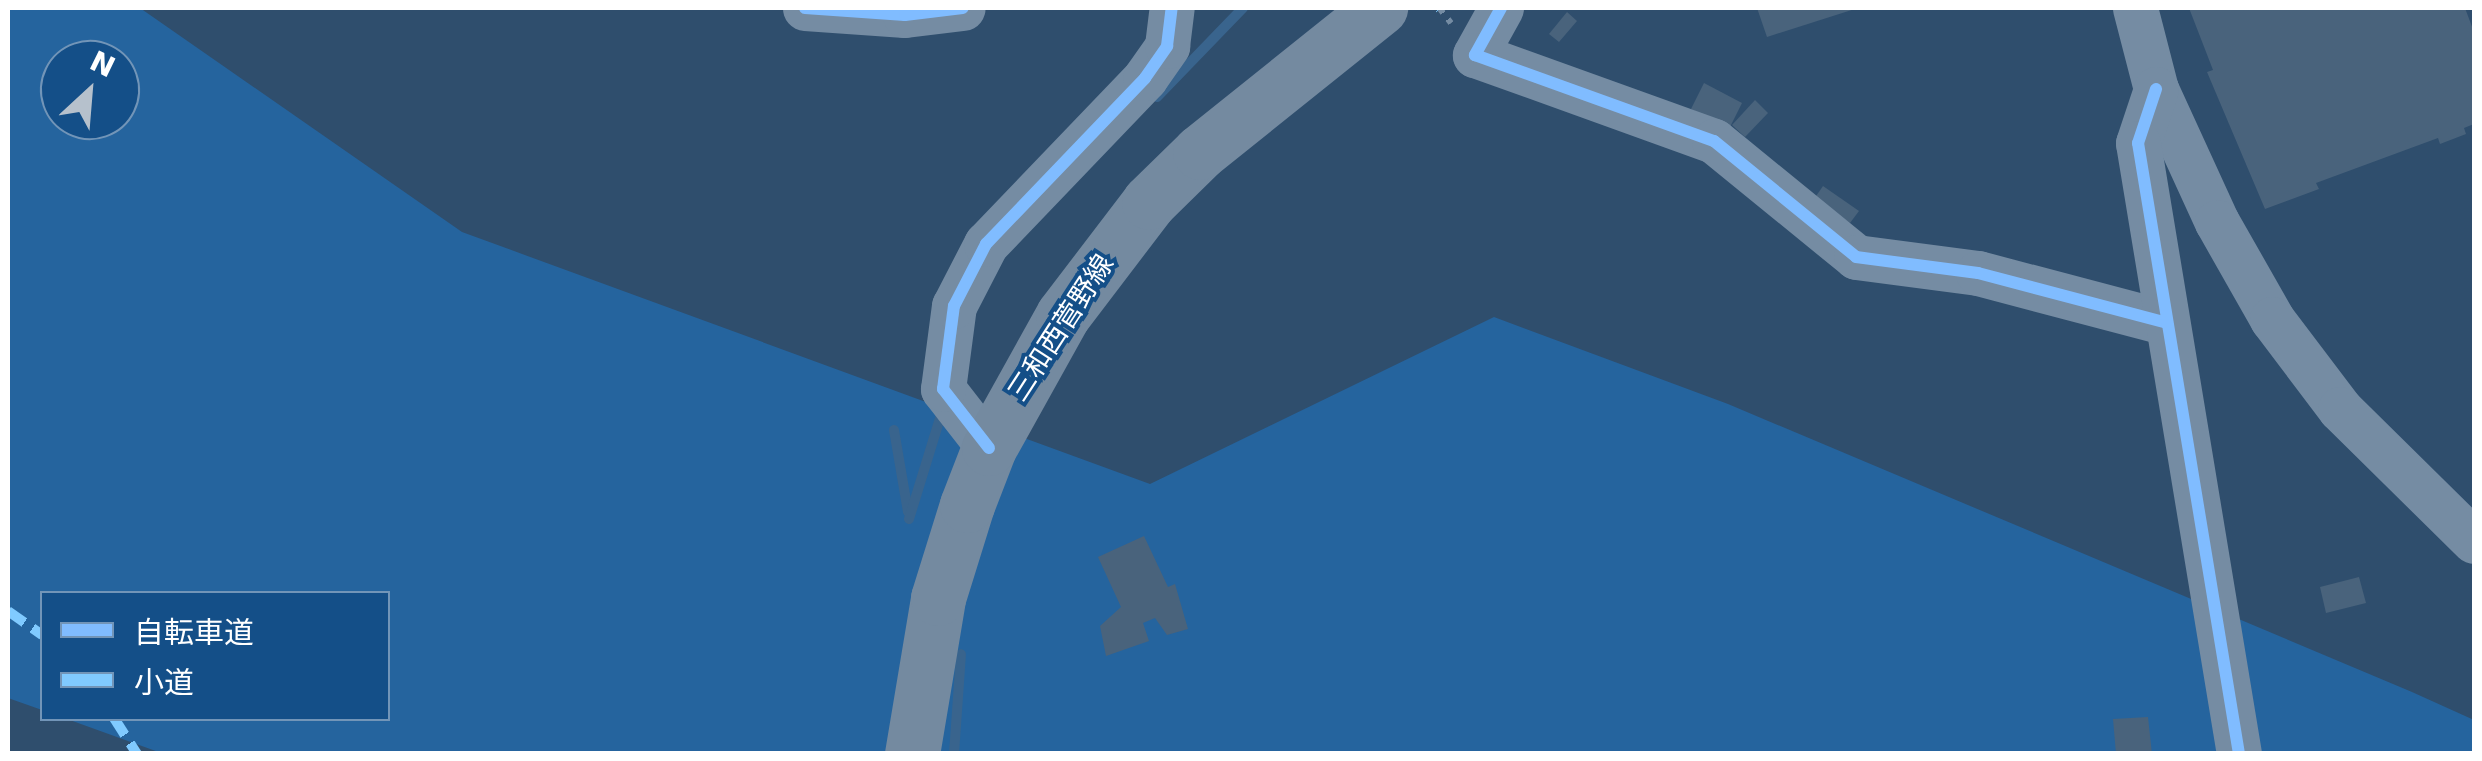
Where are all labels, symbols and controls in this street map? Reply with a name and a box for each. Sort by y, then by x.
north arrow [40,40,140,140]
text: N [85,44,120,84]
street label: 三和西菅野線 [1001,248,1121,408]
legend [40,591,390,721]
text: 自転車道 [134,615,254,650]
text: 小道 [134,665,194,700]

